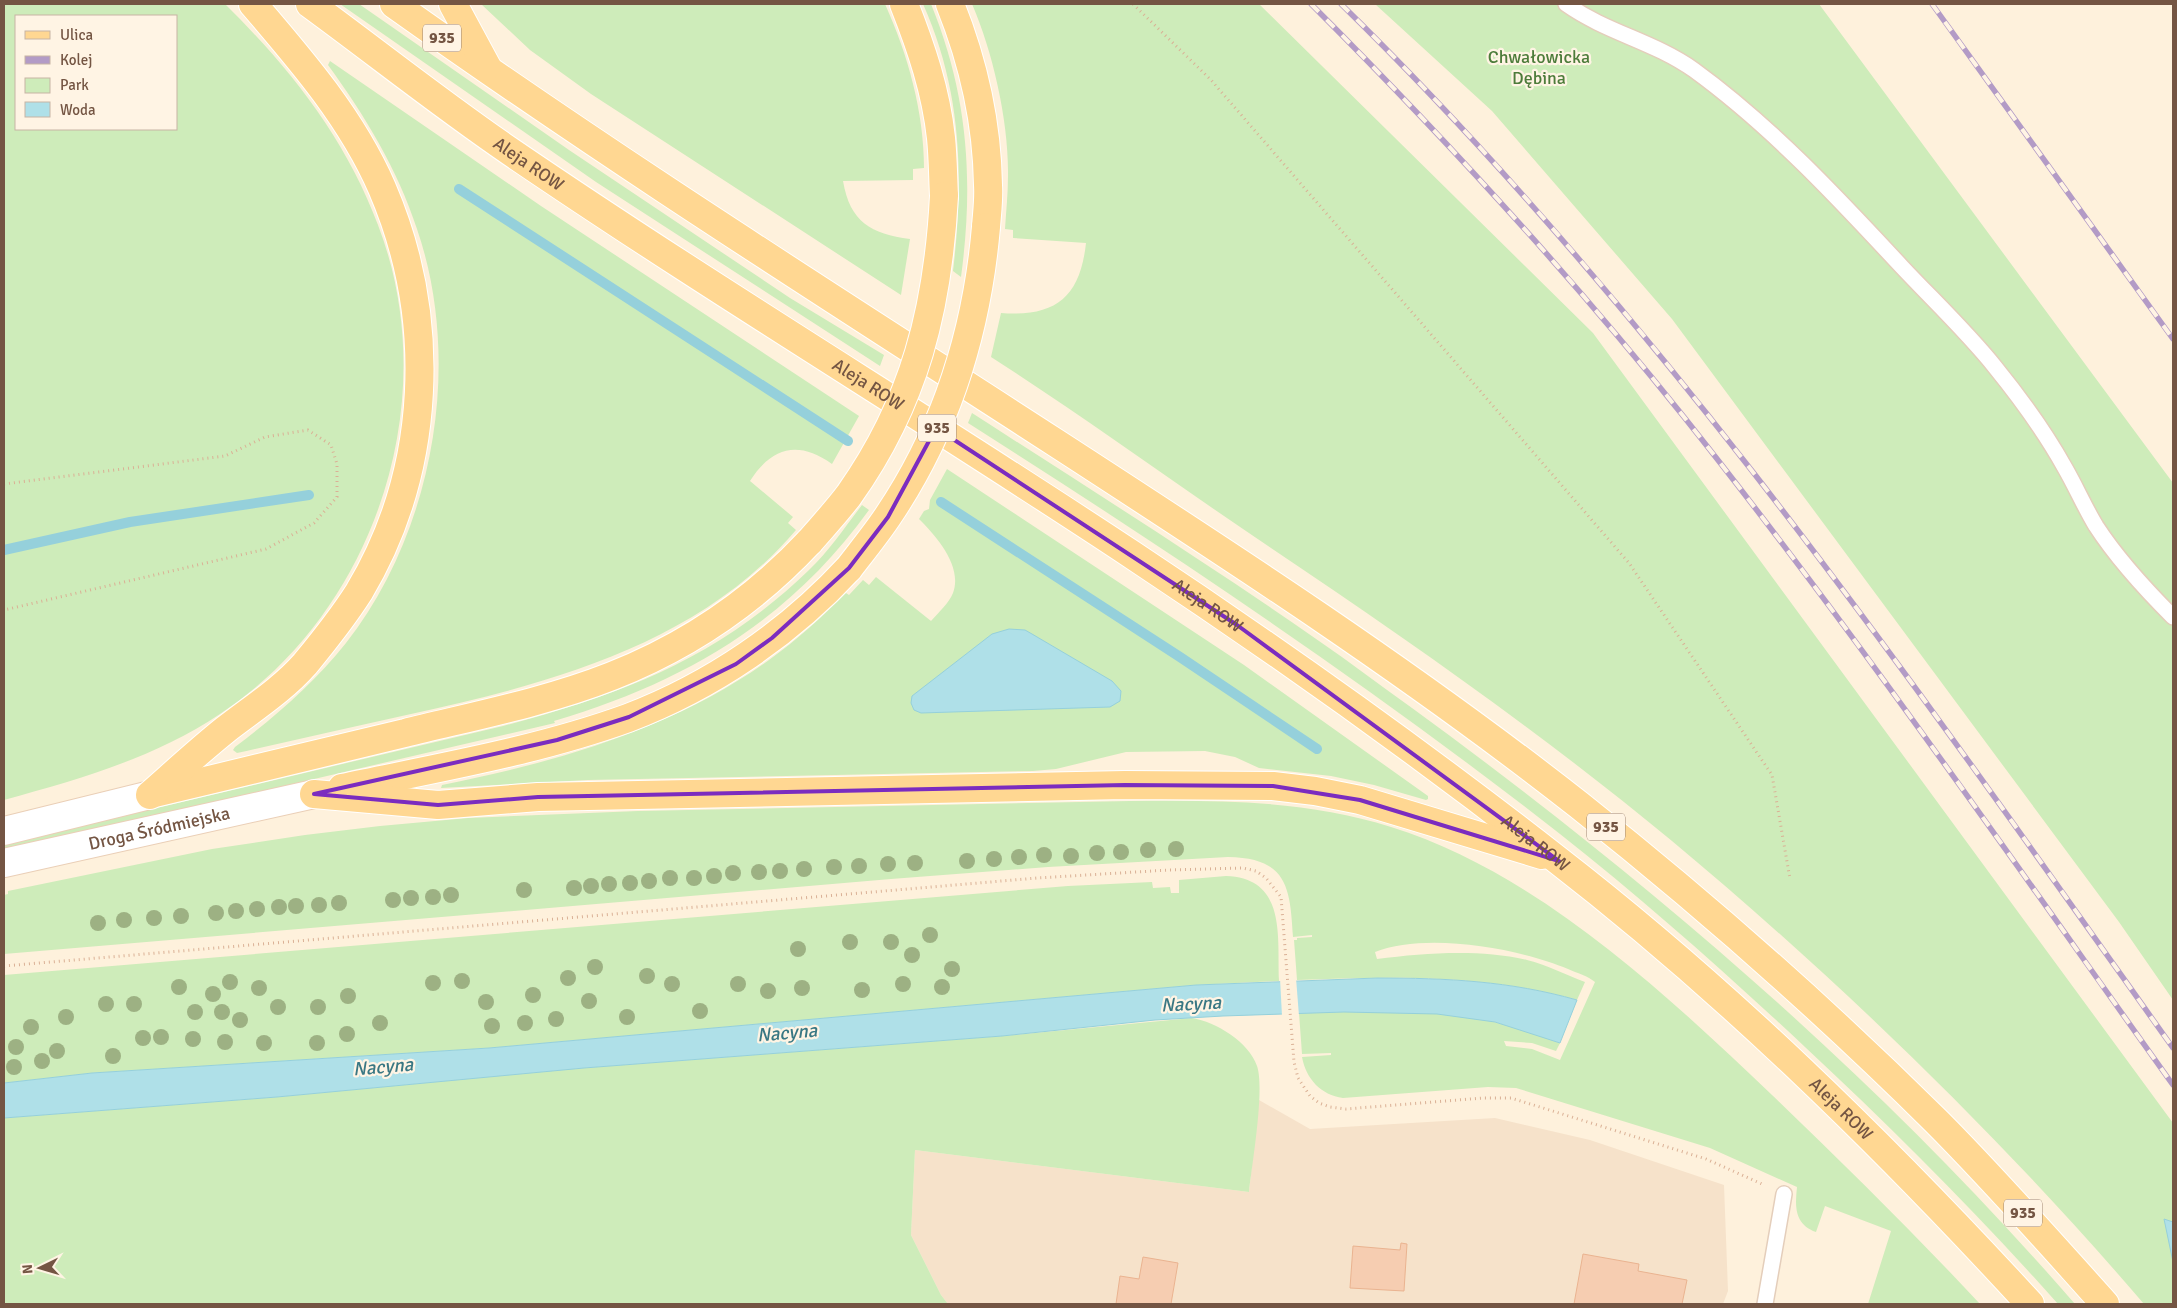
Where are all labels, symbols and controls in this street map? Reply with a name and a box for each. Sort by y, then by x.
legend [15,15,178,130]
road number: 935 [423,24,461,52]
text: Ulica [60,26,93,44]
park label: Chwałowicka Dębina [1488,46,1590,89]
text: Kolej [60,51,92,69]
text: Park [60,76,89,94]
text: Woda [60,101,96,119]
street label: Aleja ROW [489,132,568,196]
street label: Aleja ROW [828,354,908,415]
road number: 935 [918,414,956,442]
street label: Aleja ROW [1168,574,1247,637]
street label: Droga Śródmiejska [86,802,232,855]
street label: Aleja ROW [1497,810,1574,876]
road number: 935 [1587,814,1625,840]
water label: Nacyna [1160,990,1223,1018]
water label: Nacyna [756,1018,819,1048]
water label: Nacyna [352,1052,415,1082]
street label: Aleja ROW [1804,1073,1878,1145]
road number: 935 [2004,1200,2042,1226]
north arrow [15,1243,65,1293]
text: N [19,1263,36,1275]

